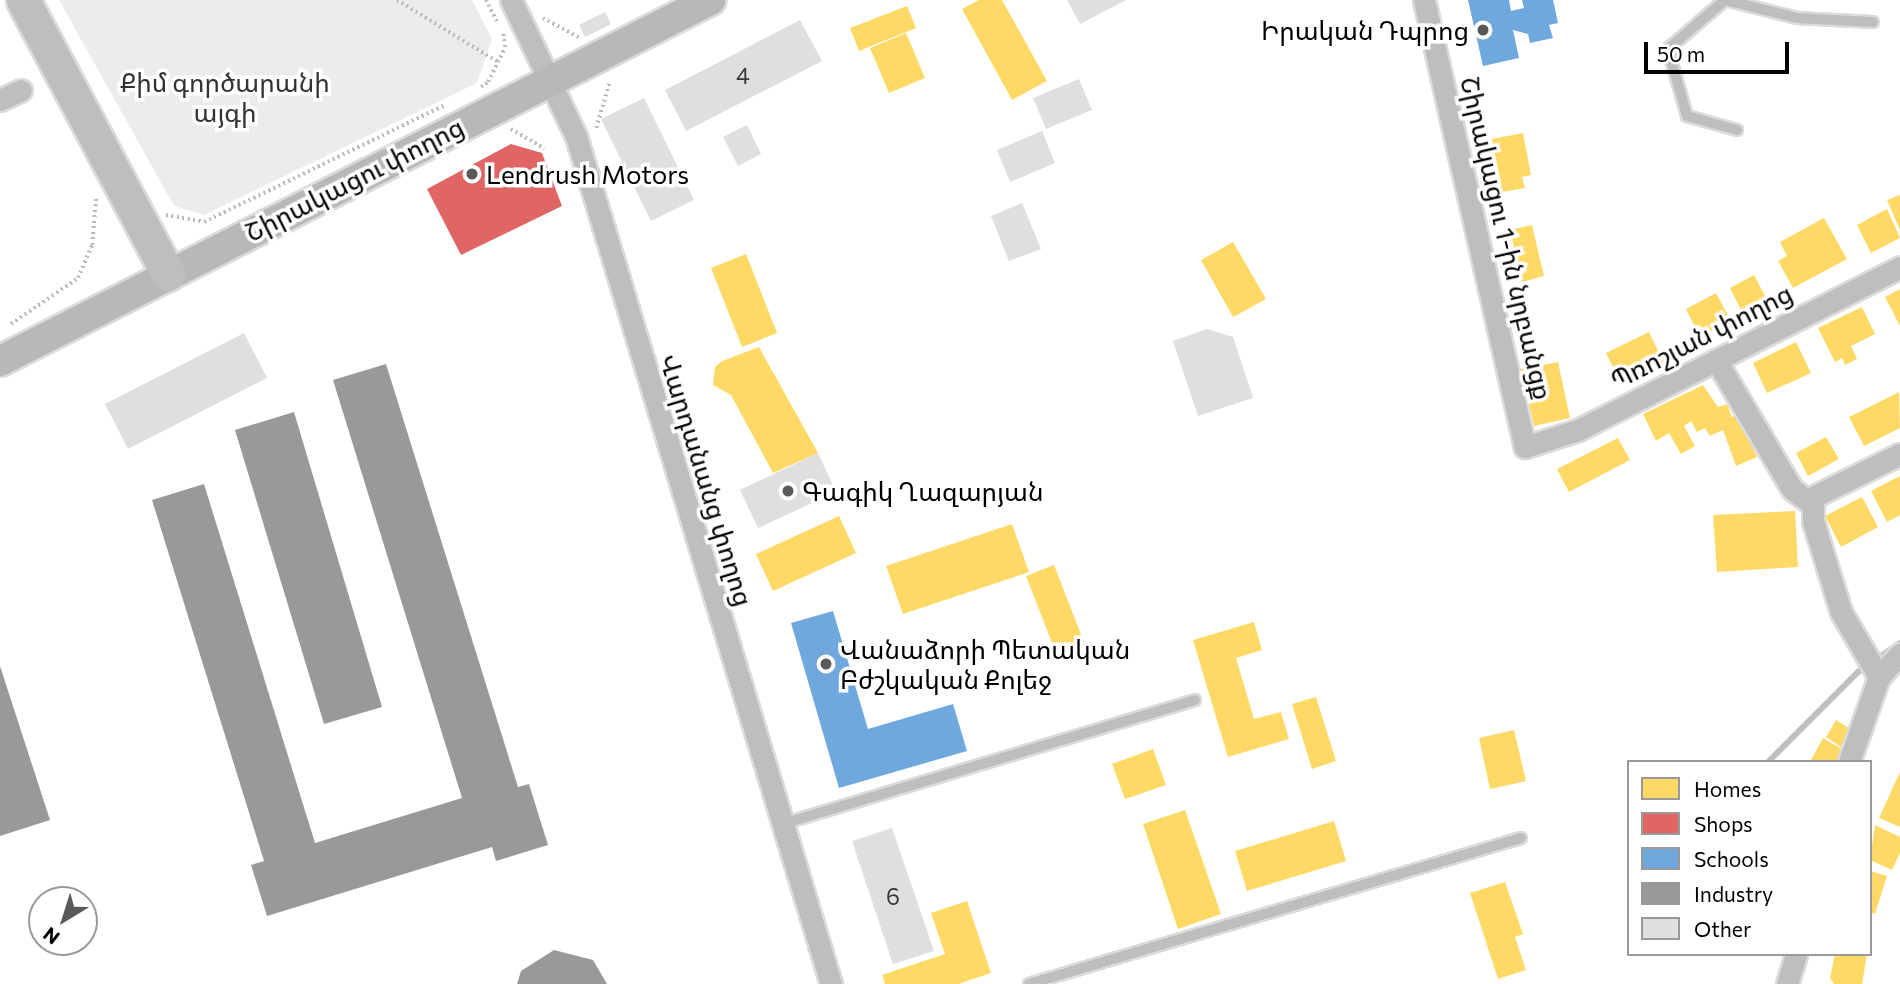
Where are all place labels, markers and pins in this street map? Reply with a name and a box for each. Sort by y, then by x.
place label: Իրական Դպրոց [1261,14,1469,46]
marker: Իրական Դպրոց [1475,22,1491,38]
place label: Lendrush Motors [486,158,689,190]
marker: Lendrush Motors [464,166,480,182]
place label: Գագիկ Ղազարյան [802,475,1043,507]
marker: Գագիկ Ղազարյան [780,483,796,499]
place label: Վանաձորի Պետական Բժշկական Քոլեջ [840,633,1130,694]
marker: Վանաձորի Պետական Բժշկական Քոլեջ [818,656,834,672]

